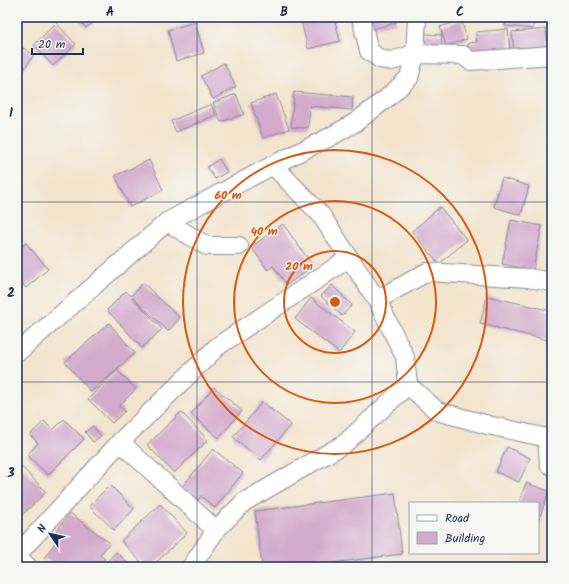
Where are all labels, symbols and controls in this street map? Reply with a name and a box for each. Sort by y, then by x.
text: A [106,2,114,23]
text: B [280,2,288,23]
text: C [456,2,464,23]
scale bar [32,30,83,56]
text: 20 m [38,35,66,54]
text: 1 [9,103,13,124]
text: 60 m [214,186,242,205]
text: 40 m [250,222,278,241]
text: 20 m [285,257,313,276]
text: 2 [7,283,15,304]
centre of rings [328,295,342,309]
text: 3 [6,463,15,484]
legend [409,502,539,554]
text: Road [445,509,470,528]
north arrow [30,514,70,554]
text: N [33,521,52,537]
text: Building [445,529,485,548]

